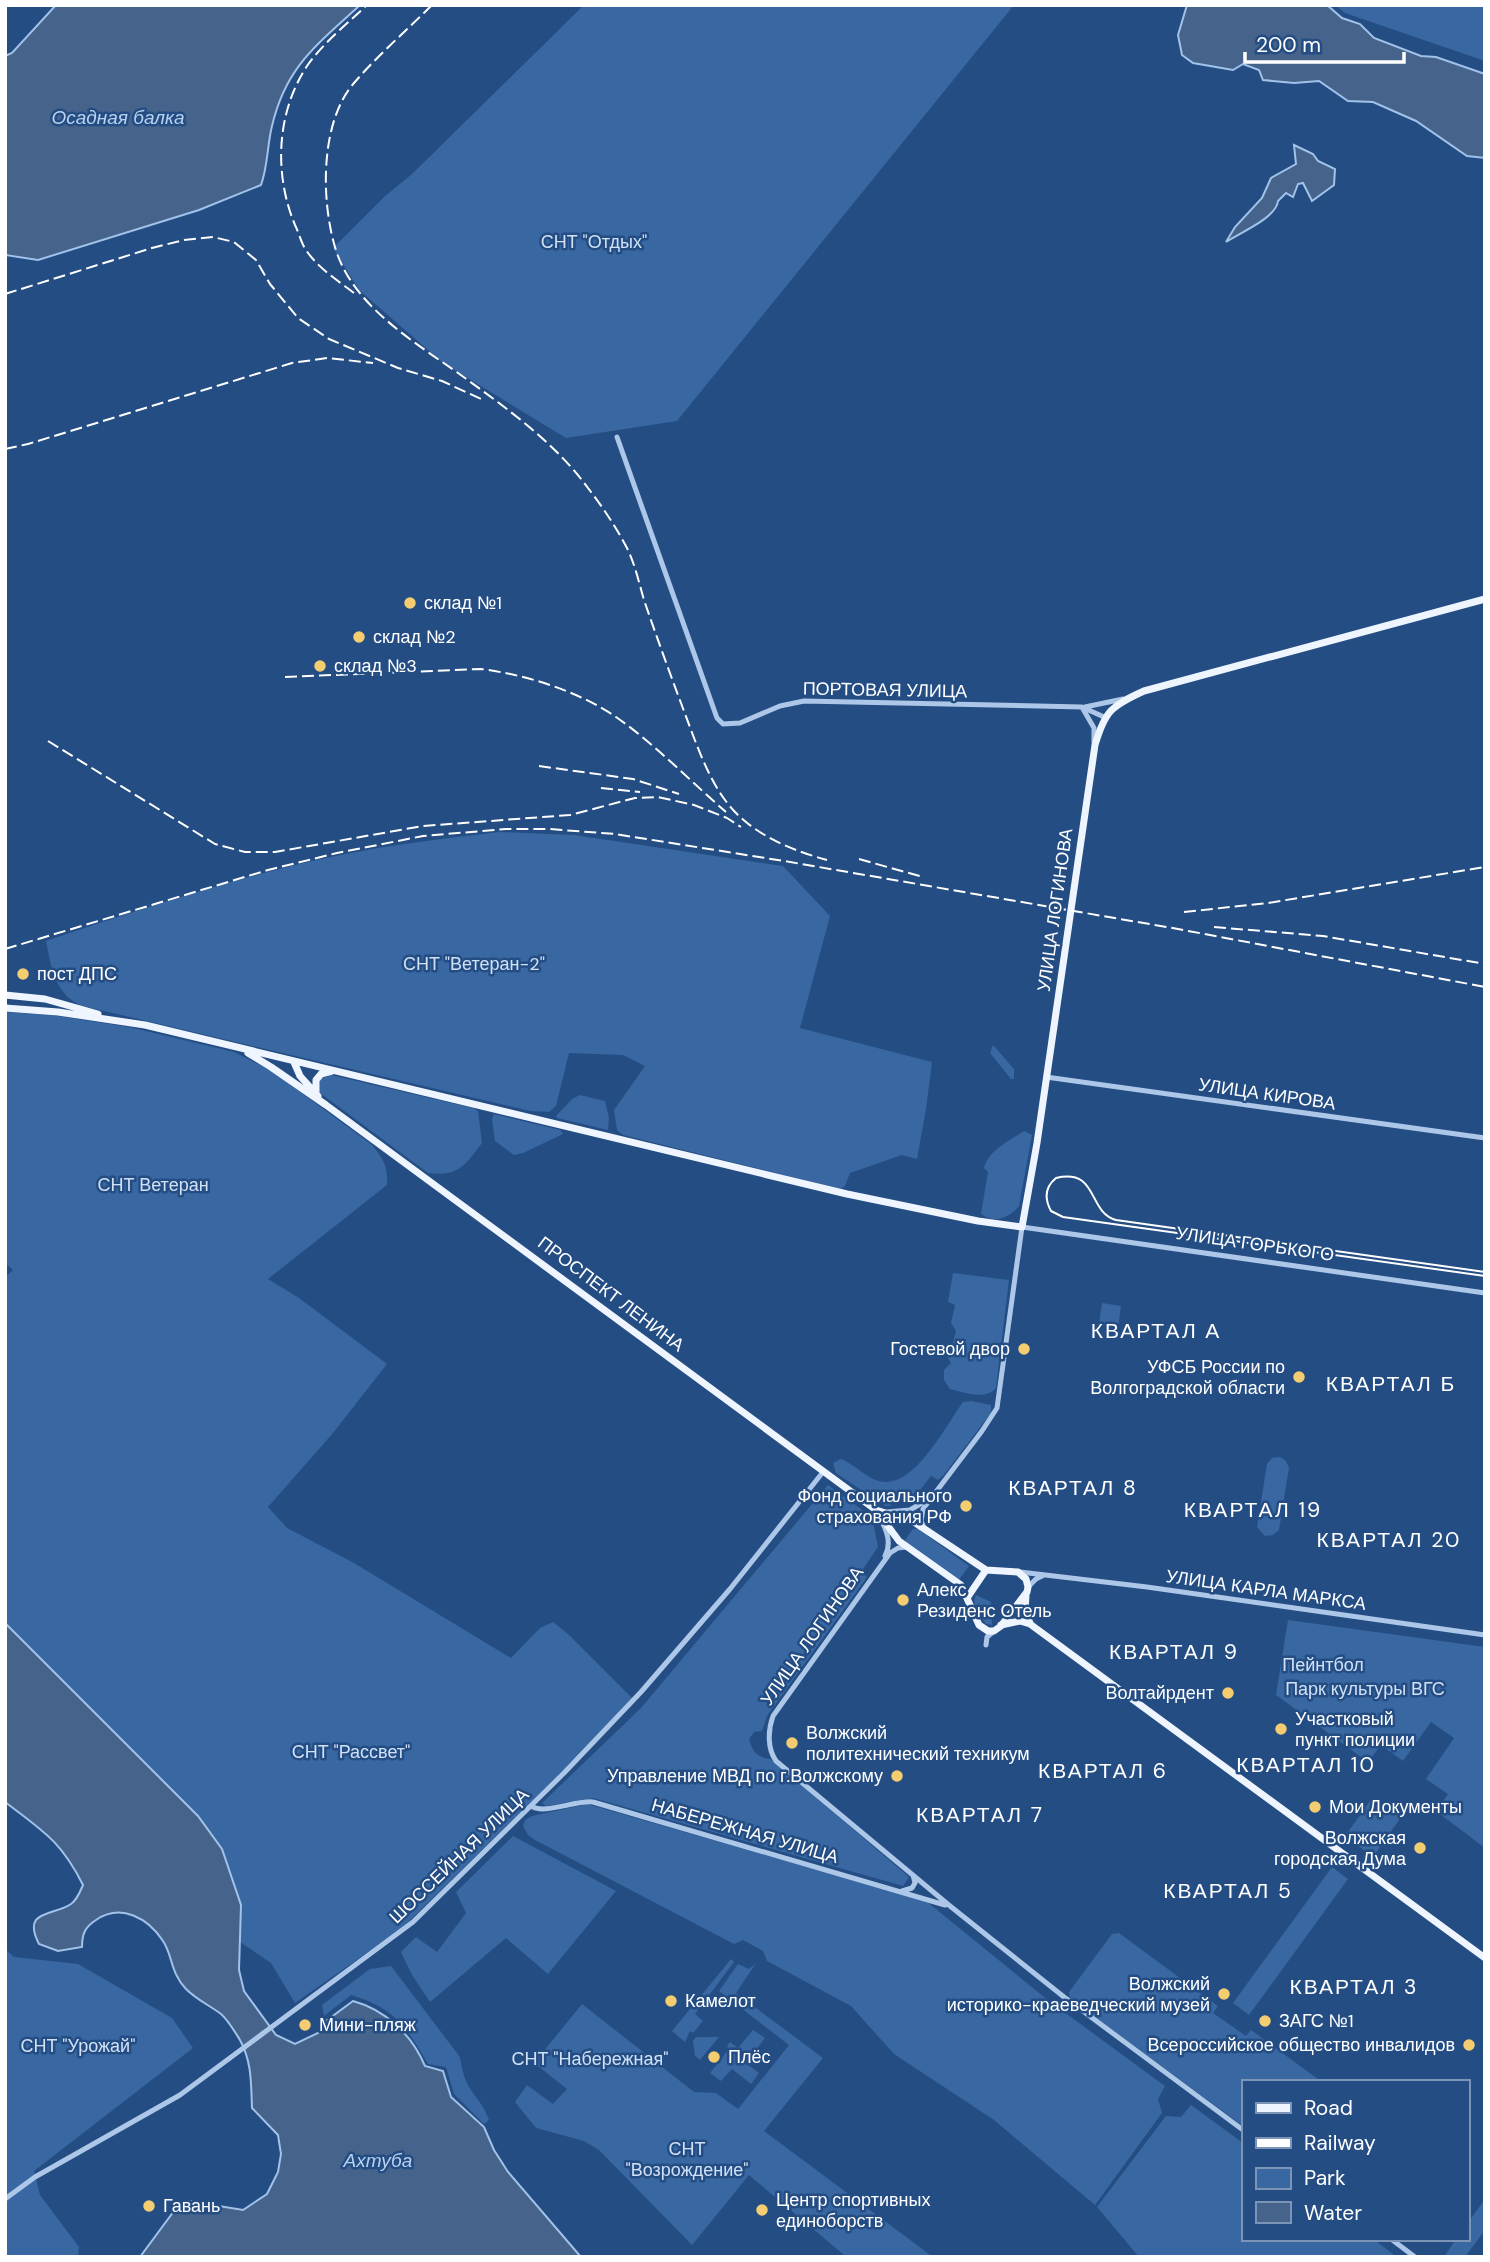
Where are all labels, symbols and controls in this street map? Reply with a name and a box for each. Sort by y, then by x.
scale bar [1245,21,1404,65]
text: 200 m [1256,31,1321,59]
water label: Осадная балка [51,105,185,130]
park label: СНТ "Отдых" [541,230,647,254]
place label: склад №1 [424,591,502,615]
marker: склад №1 [402,595,418,611]
place label: склад №2 [373,625,456,649]
marker: склад №2 [351,629,367,645]
place label: склад №3 [334,654,417,678]
marker: склад №3 [312,658,328,674]
street label: ПОРТОВАЯ УЛИЦА [803,677,967,703]
street label: УЛИЦА ЛОГИНОВА [1032,827,1078,993]
park label: СНТ "Ветеран-2" [403,952,545,976]
place label: пост ДПС [37,962,117,986]
marker: пост ДПС [15,966,31,982]
street label: УЛИЦА КИРОВА [1197,1073,1337,1115]
park label: СНТ Ветеран [97,1173,209,1197]
street label: УЛИЦА ГОРЬКОГО [1174,1221,1336,1267]
street label: ПРОСПЕКТ ЛЕНИНА [533,1231,689,1357]
district label: КВАРТАЛ А [1091,1317,1221,1345]
place label: Гостевой двор [890,1337,1010,1361]
marker: Гостевой двор [1016,1341,1032,1357]
place label: УФСБ России по Волгоградской области [1090,1355,1285,1400]
marker: УФСБ России по Волгоградской области [1291,1369,1307,1385]
district label: КВАРТАЛ Б [1326,1370,1456,1398]
district label: КВАРТАЛ 8 [1008,1474,1138,1502]
place label: Фонд социального страхования РФ [797,1484,952,1529]
district label: КВАРТАЛ 19 [1184,1496,1322,1524]
marker: Фонд социального страхования РФ [958,1498,974,1514]
district label: КВАРТАЛ 20 [1317,1526,1461,1554]
street label: УЛИЦА ЛОГИНОВА [755,1562,869,1710]
street label: УЛИЦА КАРЛА МАРКСА [1164,1564,1368,1616]
place label: Алекс Резиденс Отель [917,1578,1052,1623]
marker: Алекс Резиденс Отель [895,1592,911,1608]
district label: КВАРТАЛ 9 [1109,1638,1239,1666]
park label: Пейнтбол [1282,1653,1364,1677]
park label: Парк культуры ВГС [1285,1677,1445,1701]
place label: Волтайрдент [1105,1681,1214,1705]
marker: Волтайрдент [1220,1685,1236,1701]
place label: Участковый пункт полиции [1295,1707,1415,1752]
place label: Волжский политехнический техникум [806,1721,1030,1766]
marker: Участковый пункт полиции [1273,1721,1289,1737]
marker: Волжский политехнический техникум [784,1735,800,1751]
park label: СНТ "Рассвет" [292,1740,410,1764]
district label: КВАРТАЛ 10 [1236,1751,1376,1779]
district label: КВАРТАЛ 6 [1038,1757,1168,1785]
place label: Управление МВД по г.Волжскому [607,1764,883,1788]
marker: Управление МВД по г.Волжскому [889,1768,905,1784]
street label: ШОССЕЙНАЯ УЛИЦА [384,1783,534,1929]
street label: НАБЕРЕЖНАЯ УЛИЦА [649,1793,841,1869]
place label: Мои Документы [1329,1795,1462,1819]
marker: Мои Документы [1307,1799,1323,1815]
district label: КВАРТАЛ 7 [916,1801,1044,1829]
place label: Волжская городская Дума [1274,1826,1407,1871]
marker: Волжская городская Дума [1412,1840,1428,1856]
district label: КВАРТАЛ 5 [1163,1877,1293,1905]
place label: Волжский историко-краеведческий музей [947,1972,1210,2017]
district label: КВАРТАЛ 3 [1290,1973,1419,2001]
marker: Волжский историко-краеведческий музей [1216,1986,1232,2002]
place label: Камелот [685,1989,756,2013]
marker: Камелот [663,1993,679,2009]
place label: ЗАГС №1 [1279,2009,1354,2033]
place label: Мини-пляж [319,2013,416,2037]
marker: ЗАГС №1 [1257,2013,1273,2029]
marker: Мини-пляж [297,2017,313,2033]
place label: Всероссийское общество инвалидов [1148,2033,1455,2057]
park label: СНТ "Урожай" [21,2034,135,2058]
marker: Всероссийское общество инвалидов [1461,2037,1477,2053]
place label: Плёс [728,2045,770,2069]
park label: СНТ "Набережная" [512,2047,668,2071]
marker: Плёс [706,2049,722,2065]
legend [1242,2080,1469,2241]
text: Road [1304,2094,1353,2122]
text: Railway [1304,2129,1376,2157]
park label: СНТ "Возрождение" [626,2137,748,2182]
water label: Ахтуба [343,2148,412,2173]
text: Park [1304,2164,1346,2192]
place label: Центр спортивных единоборств [776,2188,930,2233]
place label: Гавань [163,2194,220,2218]
marker: Гавань [141,2198,157,2214]
text: Water [1304,2199,1362,2227]
marker: Центр спортивных единоборств [754,2202,770,2218]

